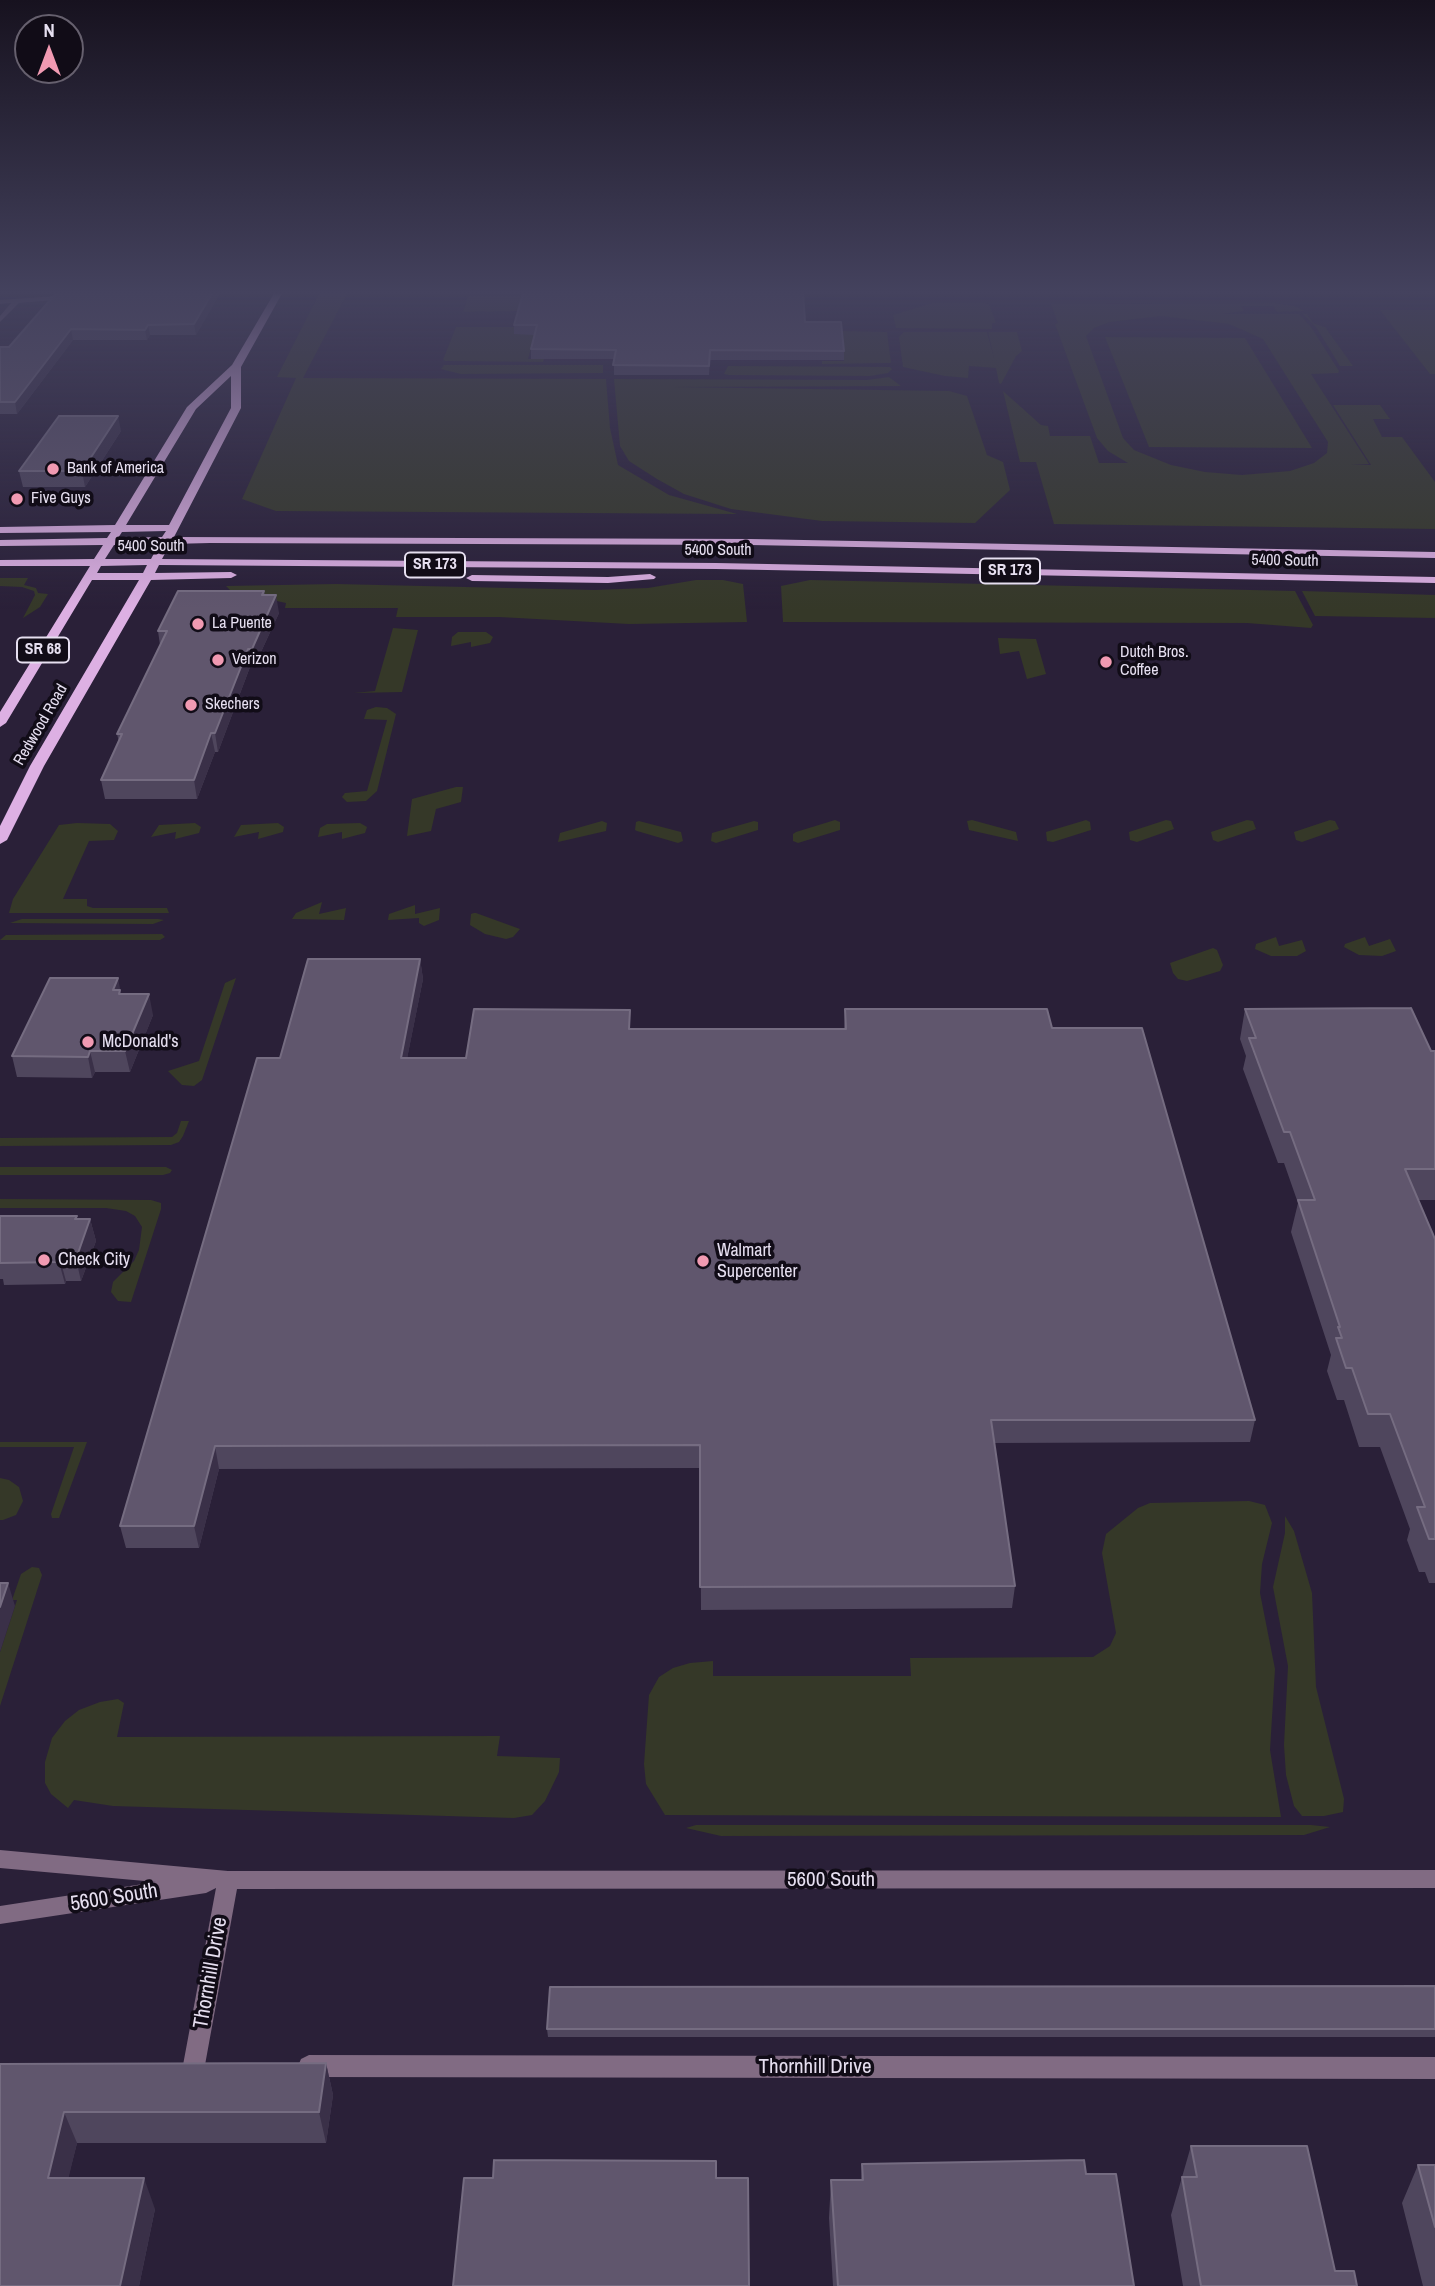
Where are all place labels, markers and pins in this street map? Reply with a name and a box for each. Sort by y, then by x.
place label: Bank of America [67,459,164,479]
marker: Bank of America [45,461,61,477]
place label: Five Guys [31,489,91,509]
marker: Five Guys [9,491,25,507]
place label: La Puente [212,614,272,634]
marker: La Puente [190,616,206,632]
place label: Dutch Bros. Coffee [1120,643,1189,681]
place label: Verizon [232,650,276,670]
marker: Verizon [210,652,226,668]
marker: Dutch Bros. Coffee [1098,654,1114,670]
place label: Skechers [205,695,260,715]
marker: Skechers [183,697,199,713]
place label: McDonald's [102,1031,179,1053]
marker: McDonald's [80,1034,96,1050]
place label: Walmart Supercenter [717,1240,797,1282]
place label: Check City [58,1249,130,1271]
marker: Check City [36,1252,52,1268]
marker: Walmart Supercenter [695,1253,711,1269]

